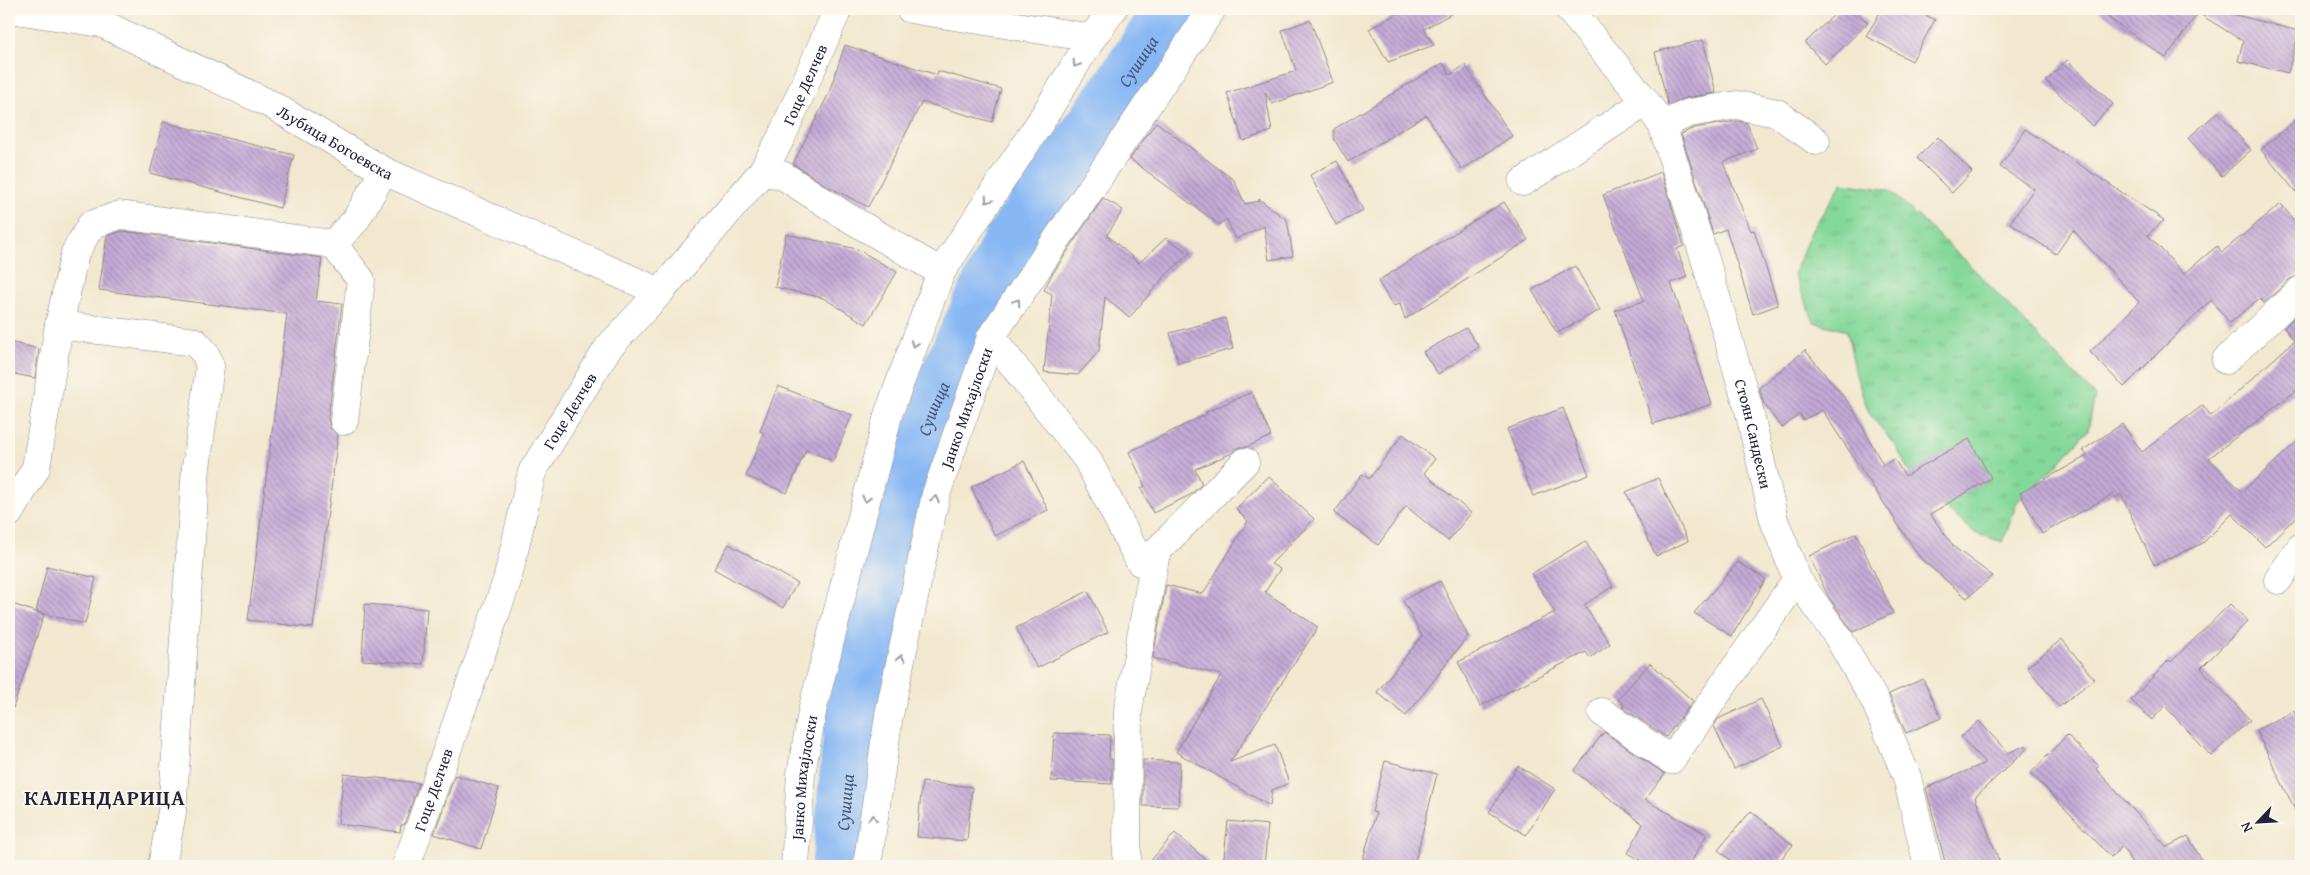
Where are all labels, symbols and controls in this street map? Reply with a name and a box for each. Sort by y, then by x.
water label: Сушица [1111,29,1165,92]
street label: Гоце Делчев [776,40,833,129]
one-way arrow [1073,58,1082,67]
street label: Љубица Богоевска [273,99,397,186]
one-way arrow [985,195,994,204]
one-way arrow [1010,298,1020,307]
one-way arrow [910,339,920,347]
street label: Јанко Михајлоски [933,344,999,473]
street label: Гоце Делчев [537,367,602,454]
water label: Сушица [910,376,956,439]
street label: Стоян Сандески [1729,376,1779,492]
one-way arrow [862,494,872,502]
one-way arrow [929,495,940,504]
one-way arrow [895,654,906,662]
street label: Јанко Михајлоски [785,712,823,843]
street label: Гоце Делчев [407,745,459,834]
water label: Сушица [829,772,860,832]
district label: КАЛЕНДАРИЦА [24,782,186,813]
north arrow [2232,798,2282,848]
one-way arrow [867,814,878,822]
text: N [2235,818,2257,836]

